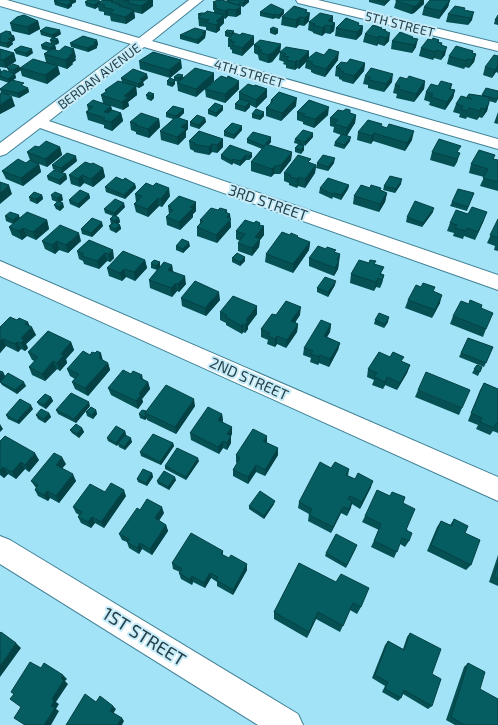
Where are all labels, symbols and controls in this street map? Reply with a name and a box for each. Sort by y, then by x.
street label: 5TH STREET [364,8,437,40]
street label: BERDAN AVENUE [54,40,144,112]
street label: 4TH STREET [212,55,286,91]
street label: 3RD STREET [226,180,311,224]
street label: 2ND STREET [207,353,292,404]
street label: 1ST STREET [99,602,191,671]

